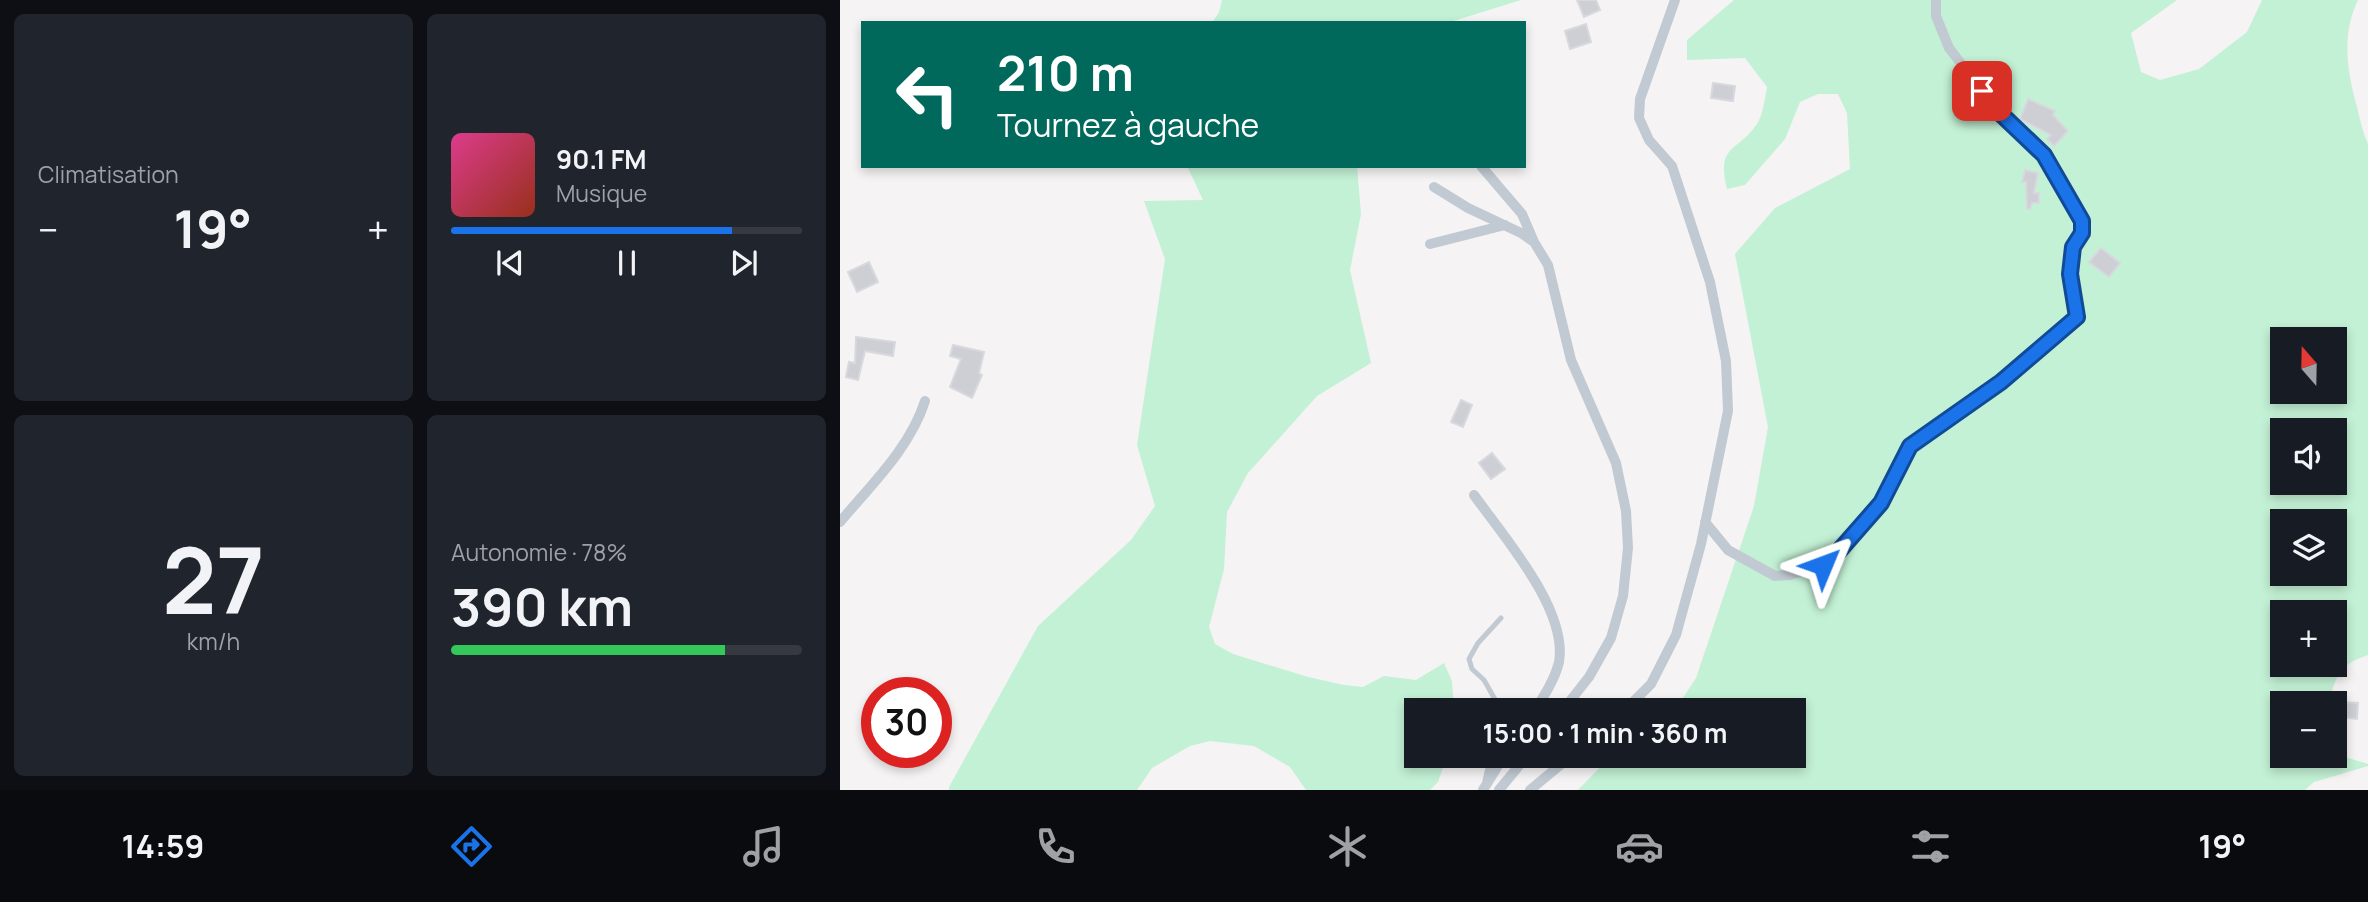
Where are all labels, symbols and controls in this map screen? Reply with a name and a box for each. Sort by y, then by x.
text: 210 m [997,39,1134,106]
icon: left [882,49,973,140]
pin [1952,61,2012,121]
icon: arrive [1963,72,2001,110]
text: Tournez à gauche [997,103,1259,147]
text: 90.1 FM [556,141,646,177]
text: Climatisation [38,158,179,190]
text: Musique [556,177,647,209]
text: 19° [174,193,252,264]
text: − [38,203,59,255]
text: + [367,203,389,255]
icon: previous [491,244,529,282]
icon: pause [608,244,646,282]
icon: next [725,244,763,282]
north arrow [2270,327,2347,404]
map controls [2270,327,2347,768]
button: sound [2270,418,2347,495]
button: layers [2270,509,2347,586]
text: 27 [162,517,265,641]
position arrow [1786,528,1860,602]
text: Autonomie · 78% [451,536,627,568]
text: 390 km [451,571,633,642]
button: + [2270,600,2347,677]
text: km/h [187,625,240,657]
speed limit sign: 30 [861,677,952,768]
button: − [2270,691,2347,768]
text: 15:00 · 1 min · 360 m [1483,715,1727,751]
icon: directions [447,822,496,871]
icon: music [739,822,788,871]
icon: phone [1031,822,1080,871]
icon: climate [1323,822,1372,871]
icon: car [1615,822,1664,871]
icon: filters [1906,822,1955,871]
text: 14:59 [121,824,205,868]
text: 19° [2198,824,2247,868]

